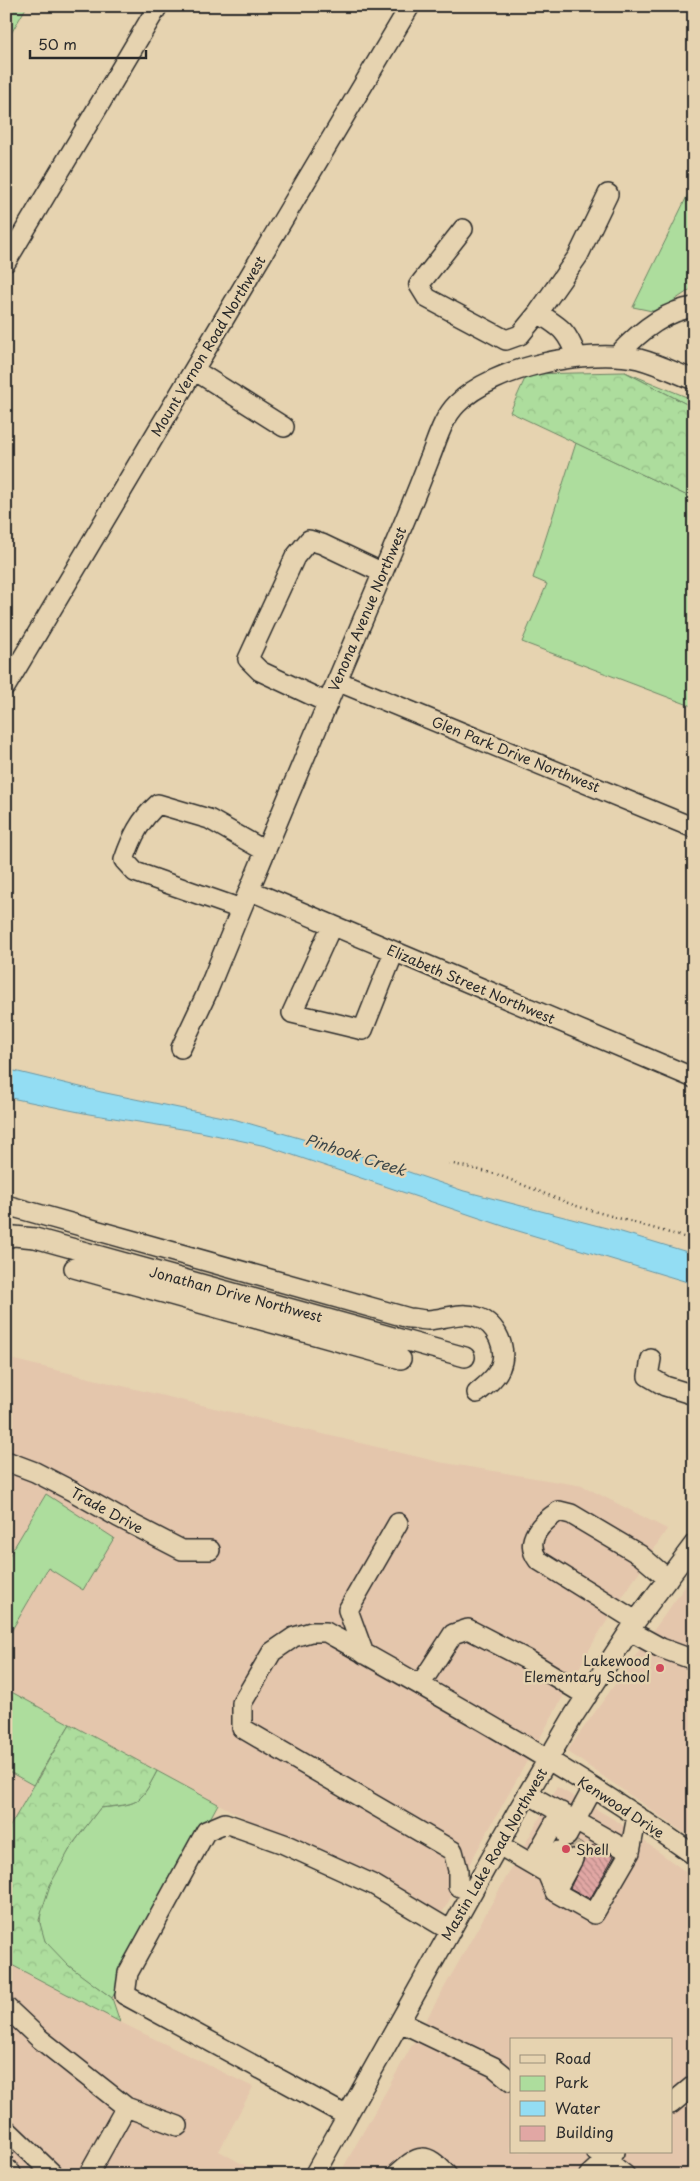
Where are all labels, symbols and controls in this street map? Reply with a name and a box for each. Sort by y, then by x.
scale bar [30,28,146,60]
text: 50 m [38,32,77,55]
street label: Mount Vernon Road Northwest [146,251,271,440]
street label: Venona Avenue Northwest [323,523,411,695]
street label: Glen Park Drive Northwest [429,711,604,798]
street label: Elizabeth Street Northwest [384,939,559,1029]
water label: Pinhook Creek [303,1127,410,1181]
street label: Jonathan Drive Northwest [147,1261,325,1327]
street label: Trade Drive [67,1481,147,1539]
place label: Lakewood Elementary School [524,1650,650,1687]
marker: Lakewood Elementary School [654,1662,666,1674]
street label: Mastin Lake Road Northwest [436,1763,552,1944]
street label: Kenwood Drive [573,1771,669,1843]
place label: Shell [576,1839,609,1860]
marker: Shell [560,1843,572,1855]
legend [510,2038,672,2154]
text: Road [555,2046,591,2069]
text: Park [555,2070,589,2093]
text: Water [555,2096,600,2119]
text: Building [555,2120,614,2143]

